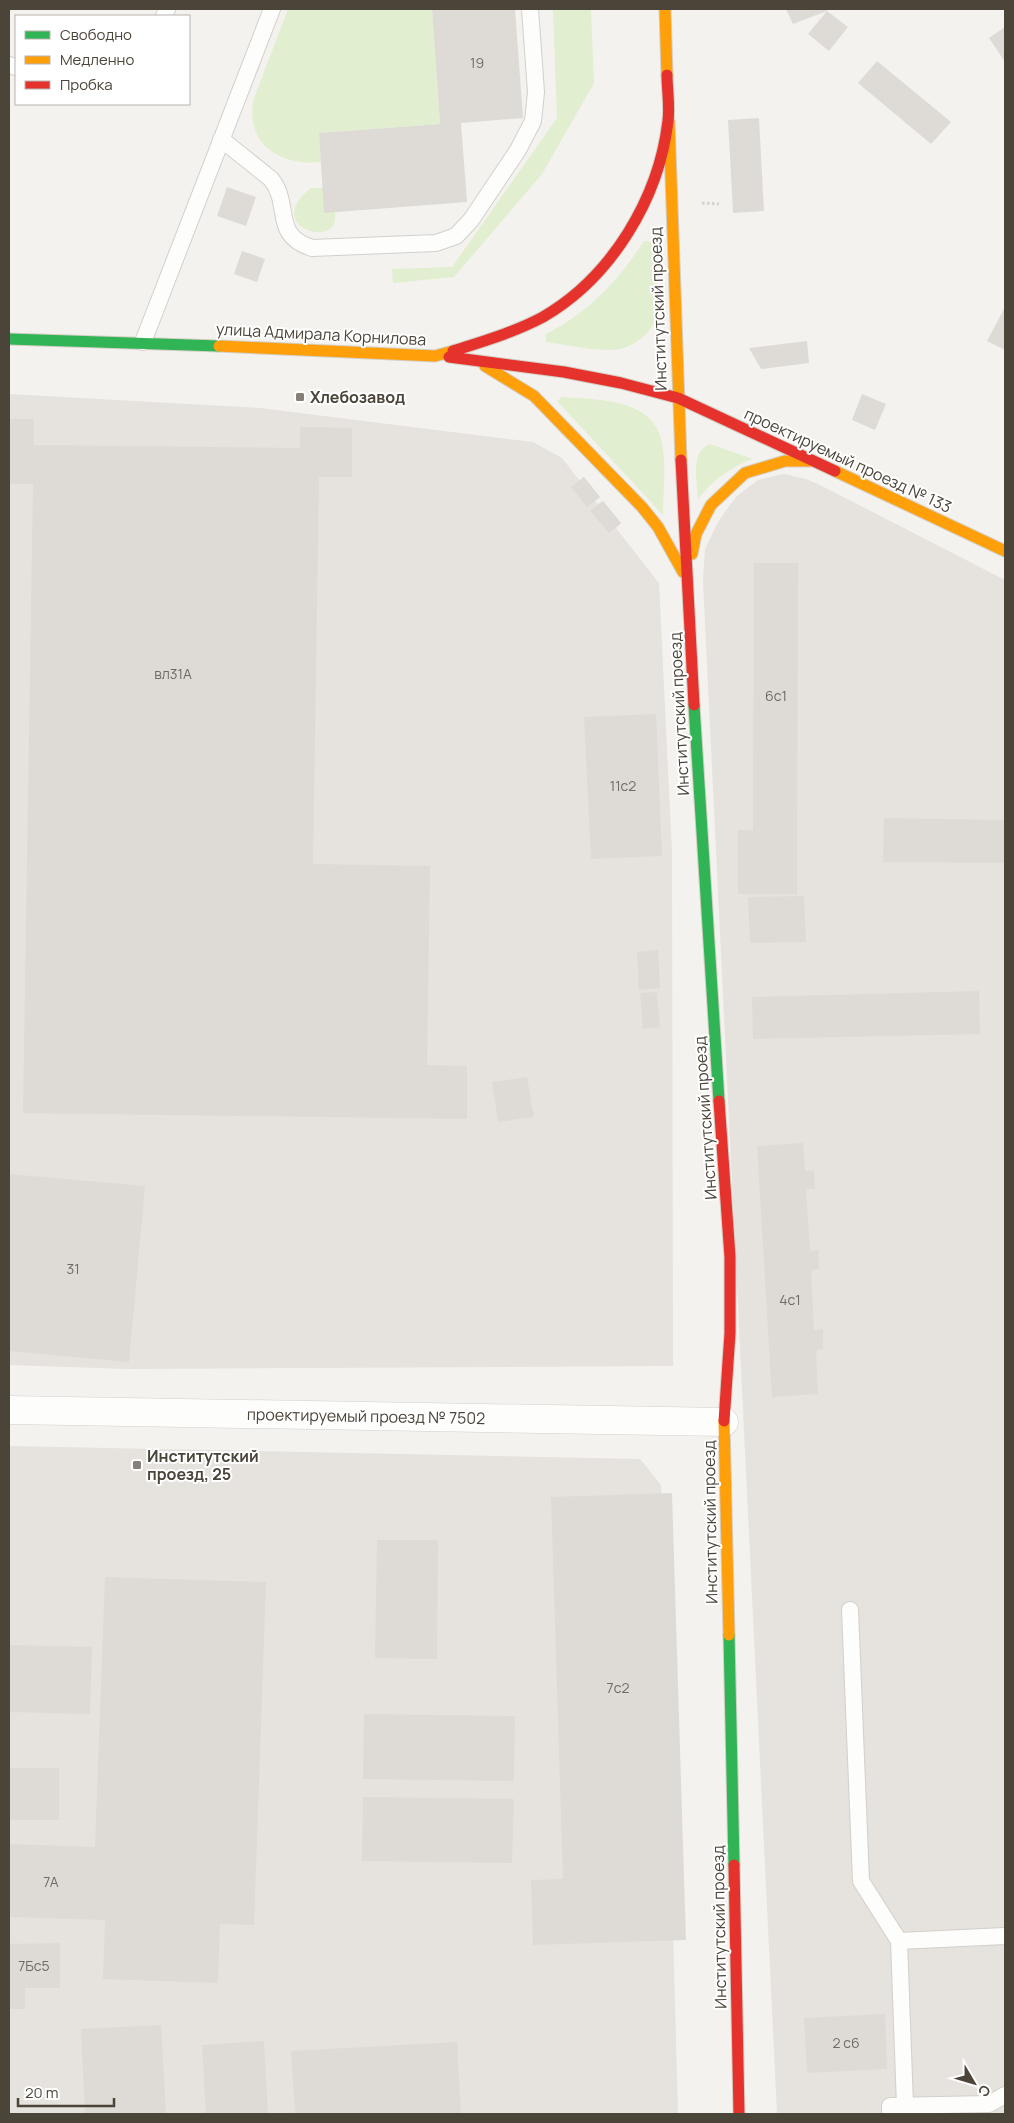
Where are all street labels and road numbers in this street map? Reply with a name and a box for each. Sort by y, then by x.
street label: Институтский проезд [644,226,672,391]
street label: улица Адмирала Корнилова [215,318,427,350]
street label: проектируемый проезд № 133 [741,402,955,518]
street label: Институтский проезд [664,631,694,796]
street label: Институтский проезд [688,1035,722,1200]
street label: проектируемый проезд № 7502 [247,1403,485,1429]
street label: Институтский проезд [698,1440,722,1604]
street label: Институтский проезд [707,1845,731,2009]

